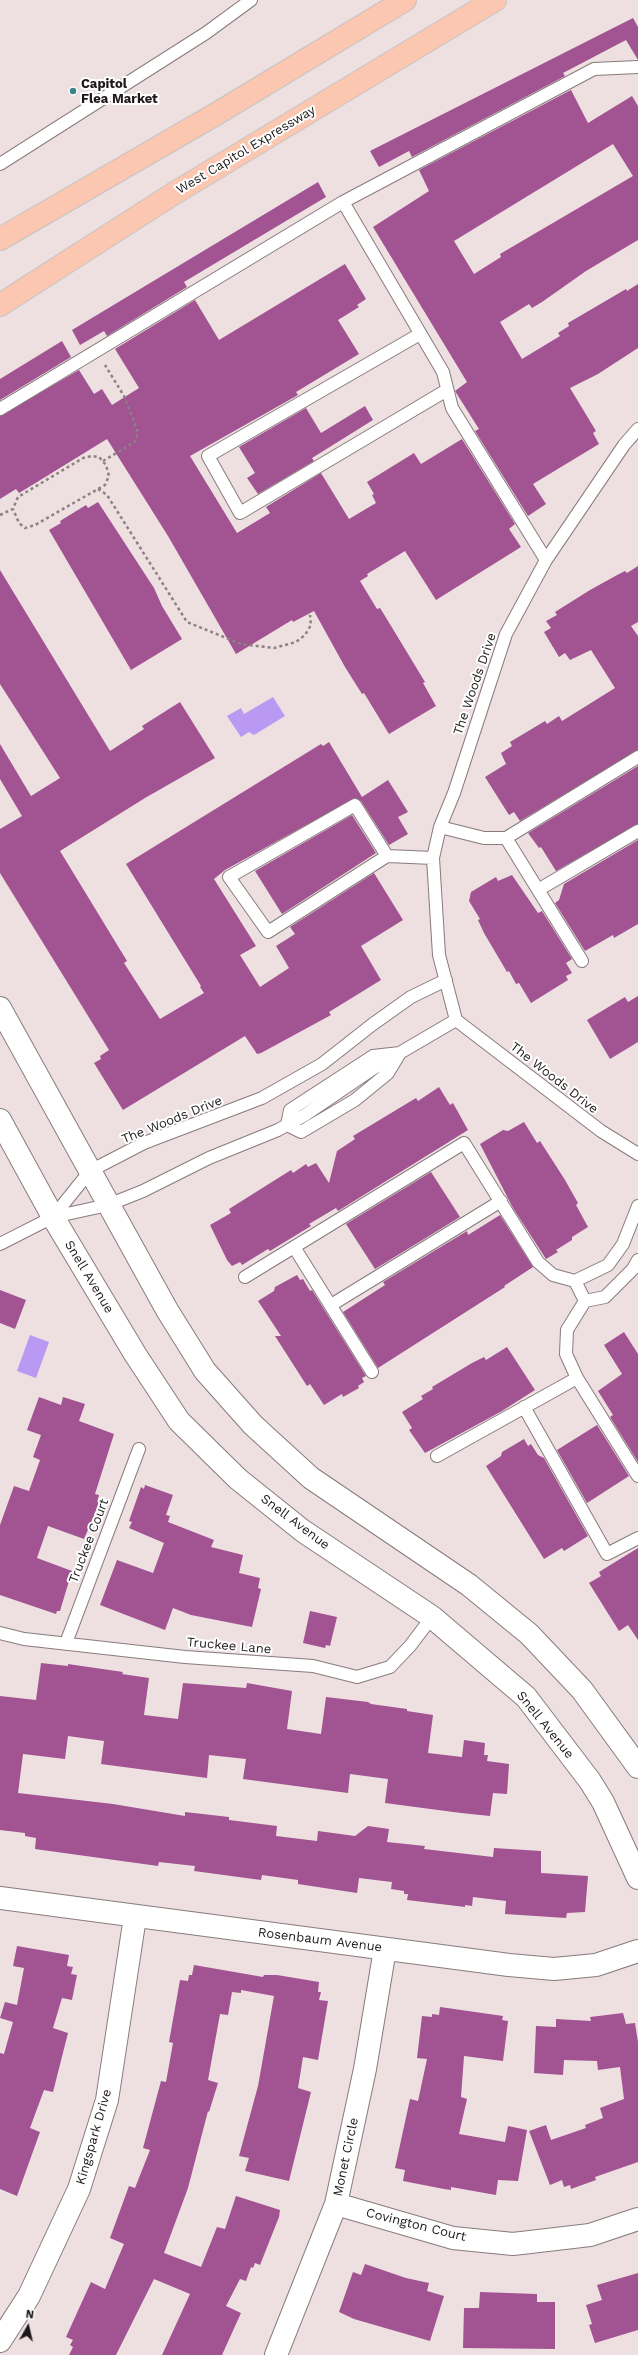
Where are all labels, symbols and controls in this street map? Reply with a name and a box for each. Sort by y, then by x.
place label: Capitol Flea Market [81,76,158,107]
marker: Capitol Flea Market [68,86,78,96]
street label: West Capitol Expressway [174,102,318,198]
street label: The Woods Drive [450,631,500,737]
street label: The Woods Drive [507,1039,601,1117]
street label: The Woods Drive [119,1093,225,1147]
street label: Snell Avenue [61,1238,117,1316]
street label: Snell Avenue [257,1491,333,1553]
street label: Truckee Court [66,1497,112,1585]
street label: Truckee Lane [186,1635,272,1657]
street label: Snell Avenue [513,1688,577,1762]
street label: Rosenbaum Avenue [257,1925,383,1955]
street label: Kingspark Drive [73,2087,115,2187]
street label: Monet Circle [330,2116,362,2198]
street label: Covington Court [364,2205,468,2245]
north arrow [8,2307,48,2347]
text: N [25,2308,35,2322]

